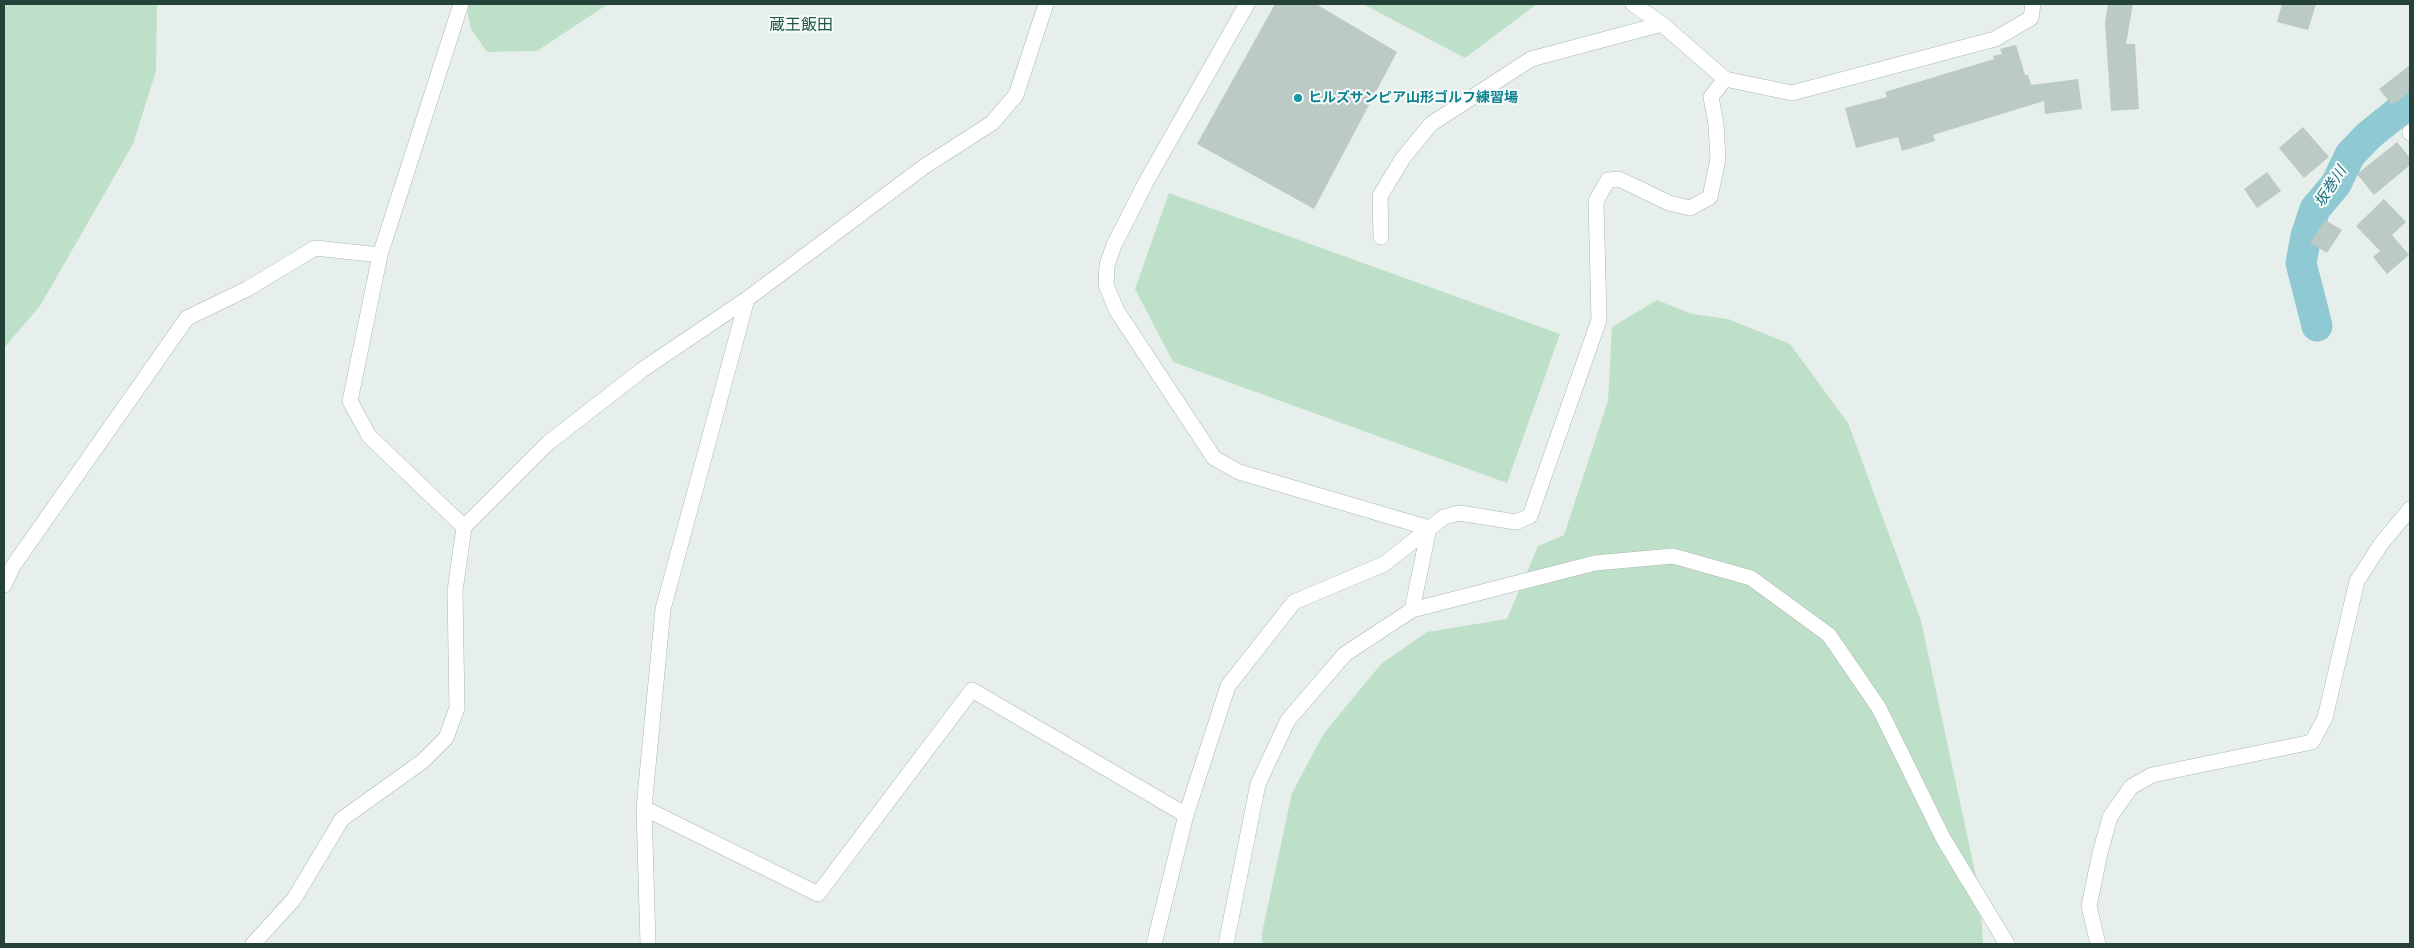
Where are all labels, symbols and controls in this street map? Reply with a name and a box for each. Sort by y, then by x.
district label: 蔵王飯田 [769,16,833,36]
place label: ヒルズサンピア山形ゴルフ練習場 [1308,90,1518,106]
marker: ヒルズサンピア山形ゴルフ練習場 [1292,92,1304,104]
water label: 坂巻川 [2311,163,2351,211]

